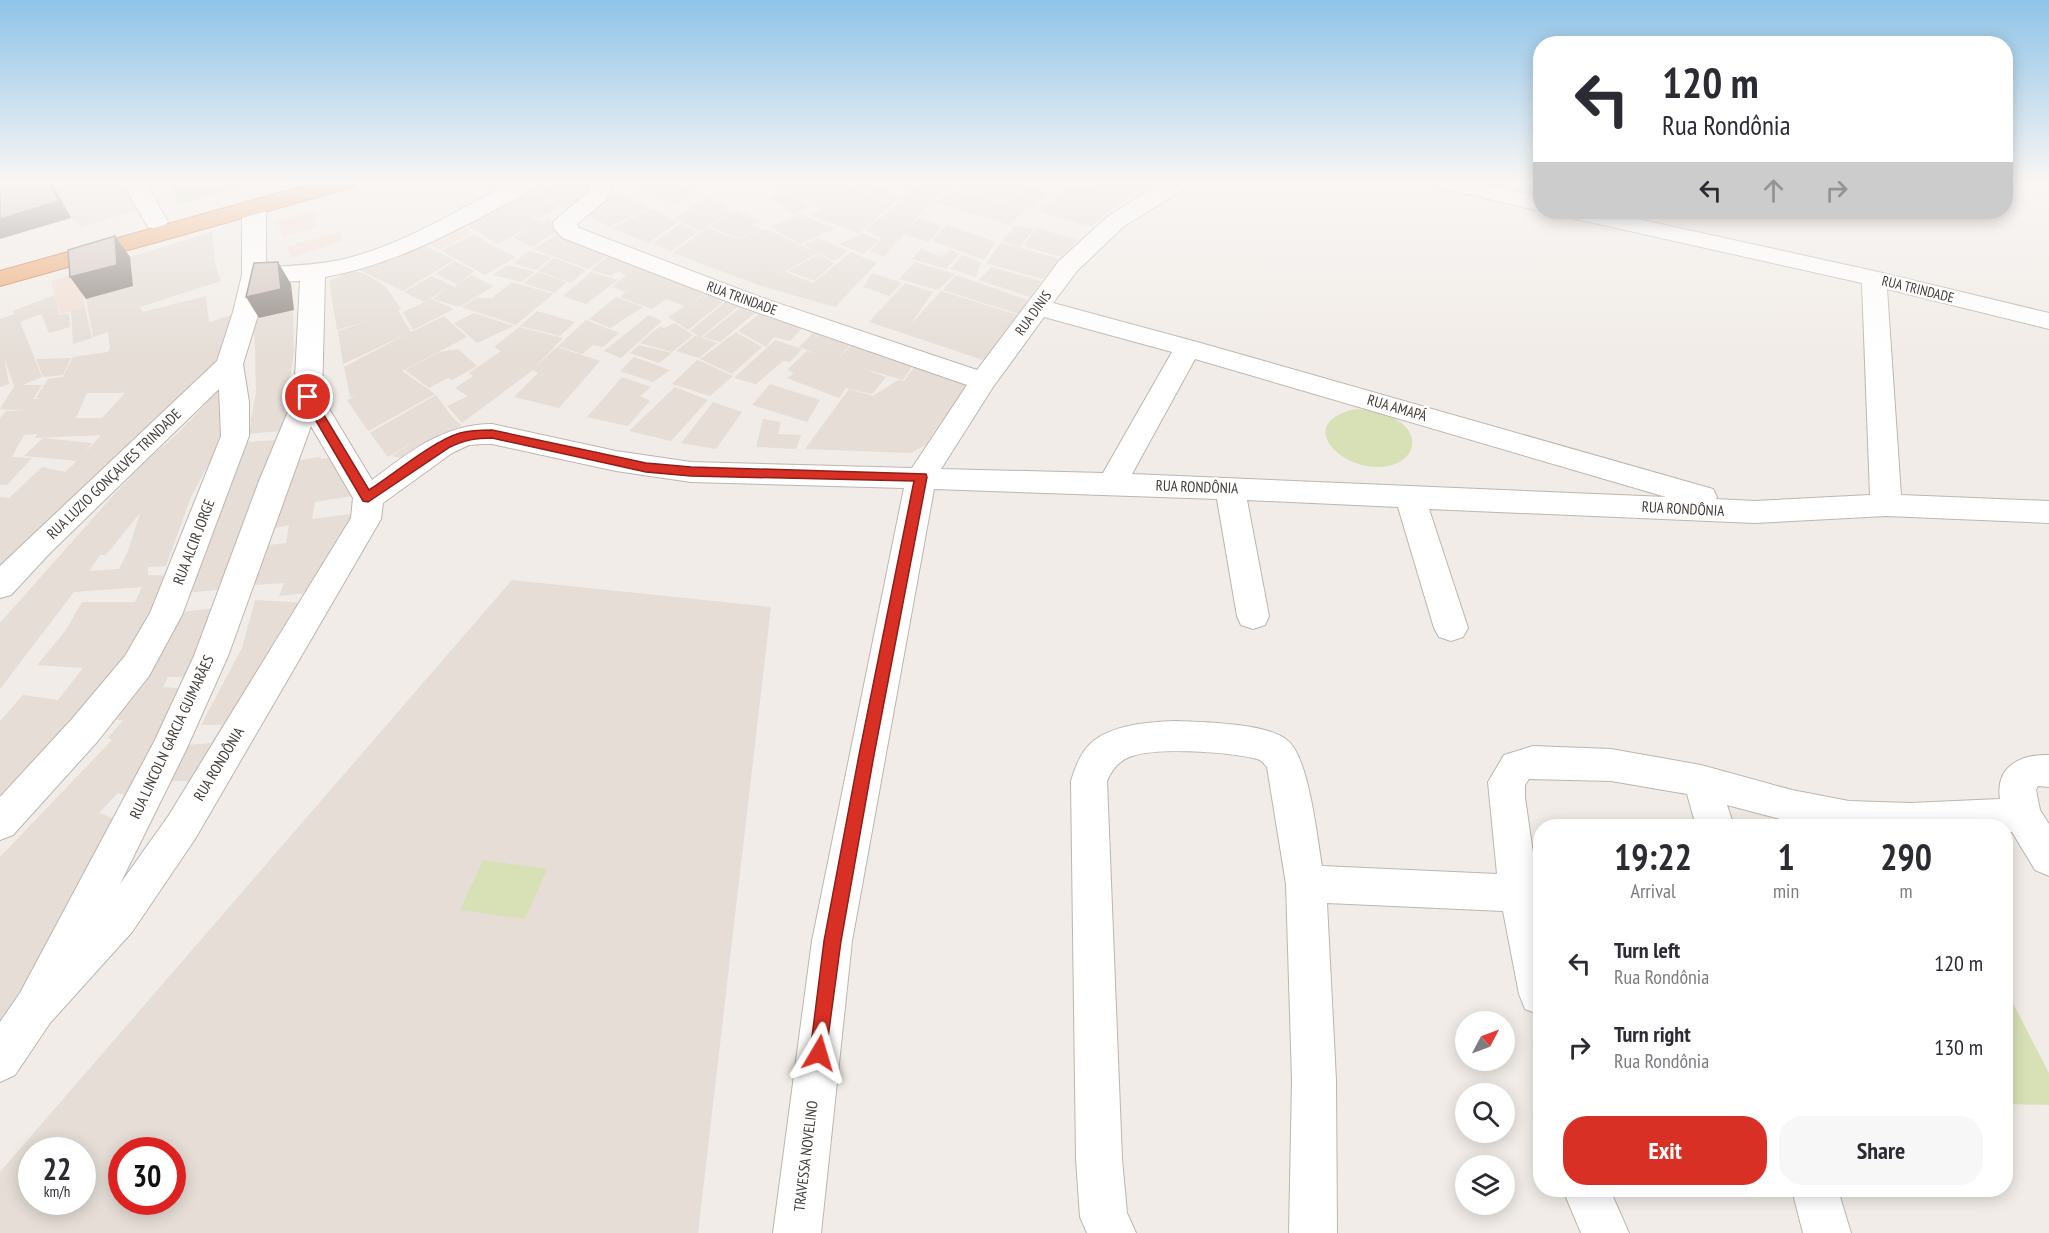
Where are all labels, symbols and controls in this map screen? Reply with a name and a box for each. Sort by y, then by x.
text: 120 m [1662,55,1759,110]
icon: left [1563,60,1641,138]
text: Rua Rondônia [1662,108,1791,142]
icon: left [1694,174,1727,207]
icon: ahead [1757,174,1790,207]
icon: right [1820,174,1853,207]
street label: RUA TRINDADE [1880,271,1956,307]
street label: RUA TRINDADE [704,277,780,319]
street label: RUA DINIS [1011,287,1055,339]
pin [282,371,333,422]
icon: arrive [291,380,324,413]
street label: RUA AMAPÁ [1365,390,1430,425]
street label: RUA LUZIO GONÇALVES TRINDADE [42,404,185,543]
street label: RUA RONDÔNIA [1155,476,1240,497]
street label: RUA ALCIR JORGE [169,496,219,587]
street label: RUA RONDÔNIA [1641,497,1726,520]
street label: RUA LINCOLN GARCIA GUIMARÃES [125,652,218,822]
street label: RUA RONDÔNIA [189,723,248,804]
text: 19:22 [1614,833,1692,880]
text: 1 [1777,833,1795,880]
text: 290 [1880,833,1932,880]
text: Arrival [1630,878,1676,904]
text: min [1773,878,1799,904]
text: m [1900,878,1913,904]
text: Turn left [1614,936,1680,964]
icon: left [1563,947,1596,980]
text: 120 m [1934,949,1983,977]
text: Rua Rondônia [1614,964,1709,990]
north arrow [1455,1011,1515,1071]
map controls [1455,1011,1515,1215]
text: Turn right [1614,1020,1691,1048]
position arrow [787,1021,851,1085]
icon: right [1563,1031,1596,1064]
text: 130 m [1934,1033,1983,1061]
text: Rua Rondônia [1614,1048,1709,1074]
button: search [1455,1083,1515,1143]
street label: TRAVESSA NOVELINO [789,1099,822,1212]
button: Exit [1563,1116,1767,1185]
button: Share [1779,1116,1983,1185]
speed limit sign: 30 [108,1137,186,1215]
text: 22 [43,1149,71,1188]
button: layers [1455,1155,1515,1215]
text: km/h [44,1182,70,1201]

